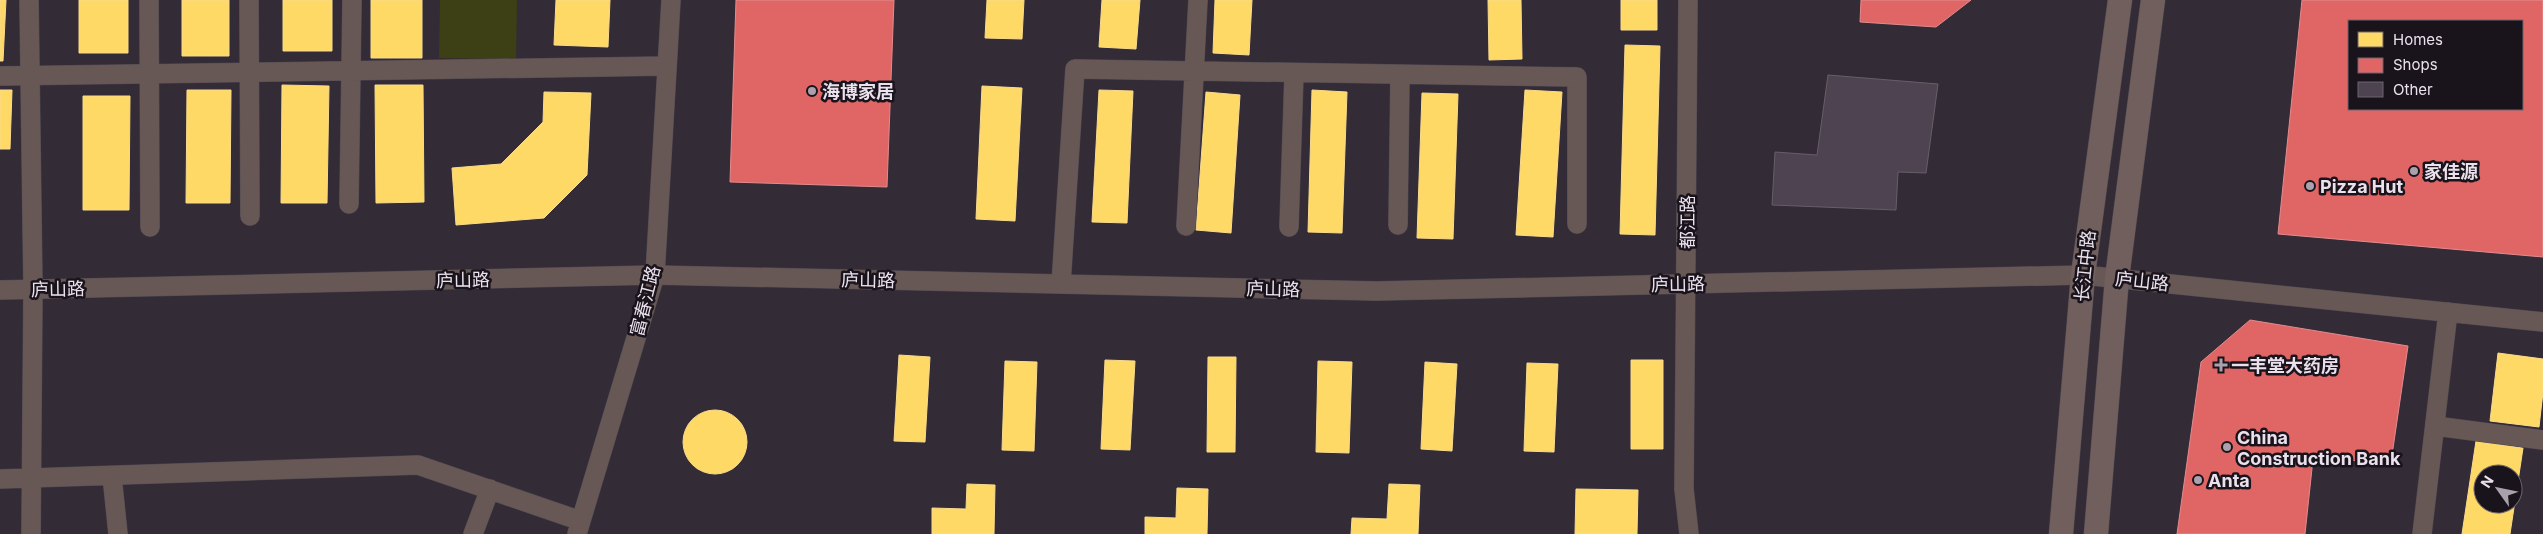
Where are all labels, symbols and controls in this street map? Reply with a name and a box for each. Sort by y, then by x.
legend [2348,20,2523,110]
text: Homes [2393,30,2443,49]
text: Shops [2393,55,2438,74]
text: Other [2393,80,2433,99]
place label: 海博家居 [822,81,894,102]
marker: 海博家居 [806,85,818,97]
place label: 家佳源 [2424,161,2478,182]
marker: 家佳源 [2408,165,2420,177]
place label: Pizza Hut [2320,176,2404,197]
marker: Pizza Hut [2304,180,2316,192]
street label: 都江路 [1677,195,1698,249]
street label: 长江中路 [2071,229,2099,303]
street label: 富春江路 [626,264,664,338]
street label: 庐山路 [2114,268,2170,294]
street label: 庐山路 [436,269,490,291]
street label: 庐山路 [841,269,895,291]
street label: 庐山路 [1651,273,1705,295]
street label: 庐山路 [31,278,85,300]
street label: 庐山路 [1246,278,1300,300]
place label: 一丰堂大药房 [2231,355,2339,376]
marker: 一丰堂大药房 [2215,359,2227,371]
place label: China Construction Bank [2237,427,2401,469]
marker: China Construction Bank [2221,441,2233,453]
north arrow [2473,464,2523,514]
place label: Anta [2208,470,2250,491]
text: N [2477,473,2497,491]
marker: Anta [2192,474,2204,486]

